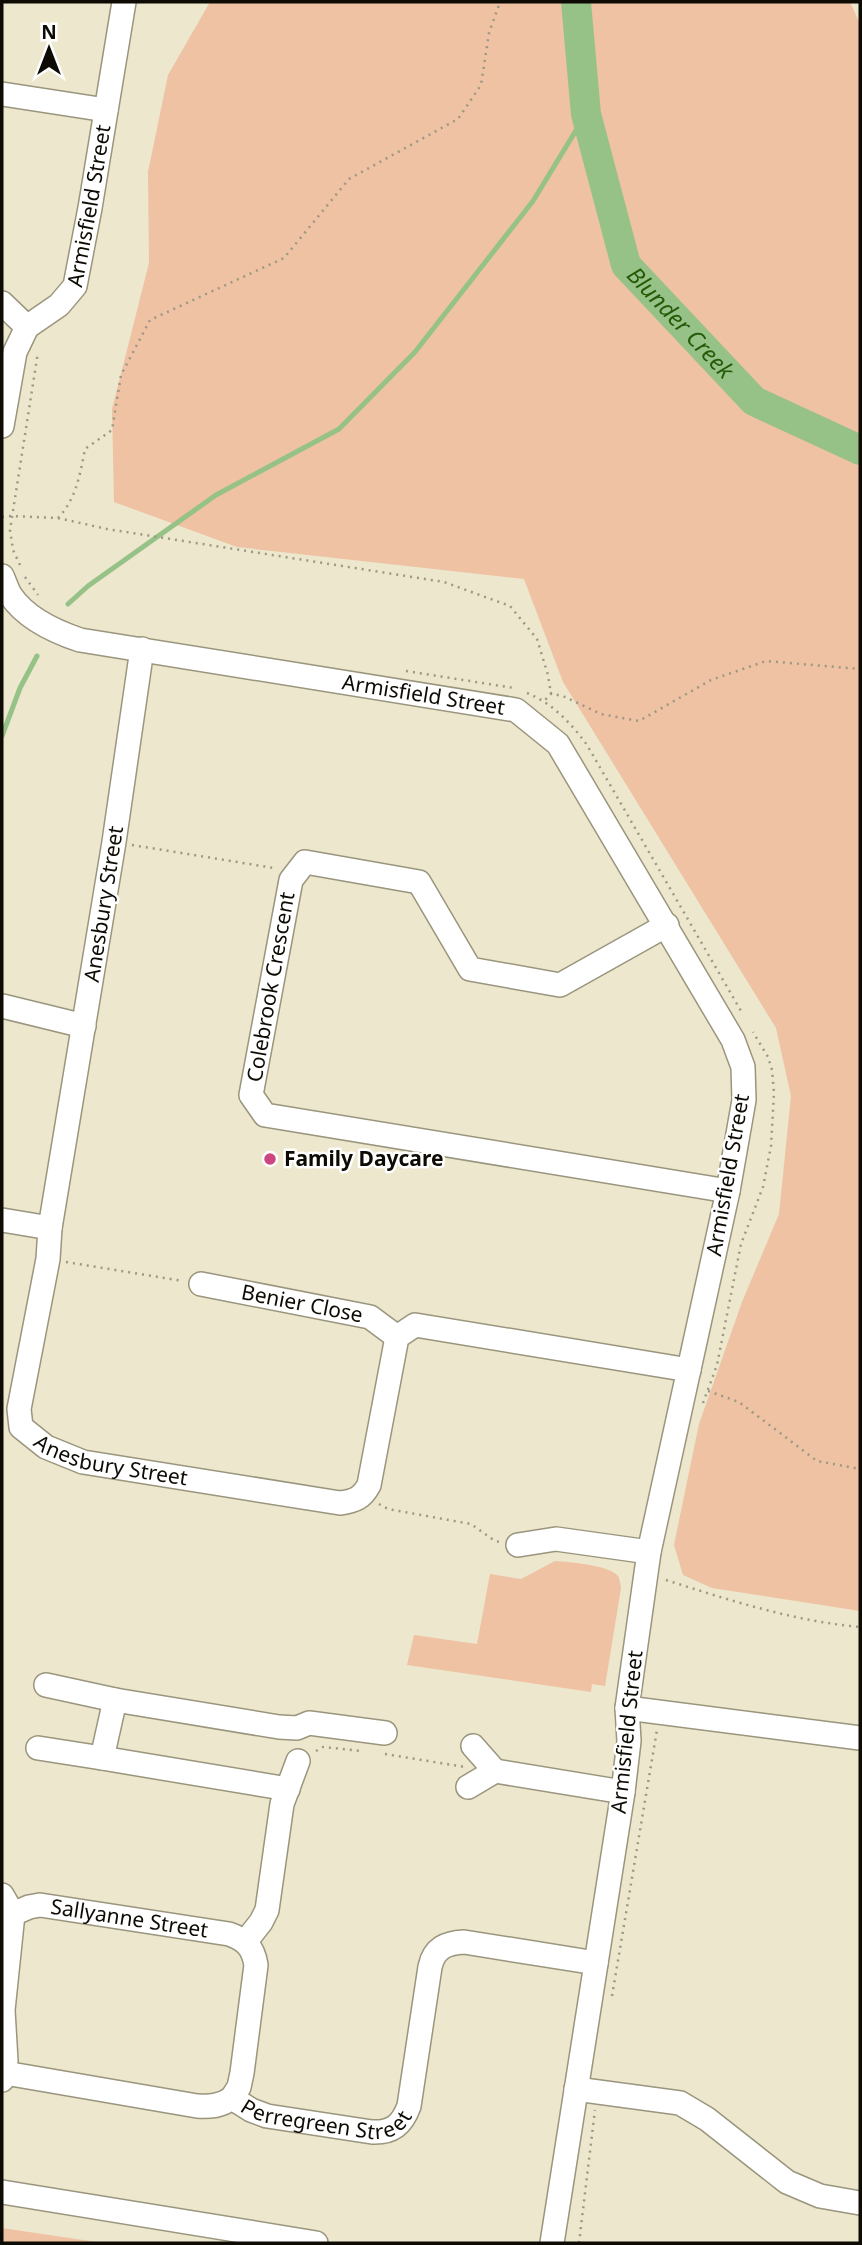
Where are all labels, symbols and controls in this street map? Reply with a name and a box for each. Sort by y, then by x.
north arrow [14,14,84,84]
text: N [41,19,57,45]
street label: Armisfield Street [60,122,117,289]
water label: Blunder Creek [620,259,743,386]
street label: Armisfield Street [340,667,507,721]
street label: Anesbury Street [77,823,129,984]
street label: Colebrook Crescent [240,889,301,1084]
street label: Armisfield Street [699,1091,755,1258]
place label: Family Daycare [284,1144,443,1172]
marker: Family Daycare [262,1151,278,1167]
street label: Benier Close [239,1277,365,1328]
street label: Anesbury Street [28,1428,190,1492]
street label: Armisfield Street [604,1648,649,1815]
street label: Sallyanne Street [49,1892,210,1944]
street label: Perregreen Street [236,2092,418,2145]

